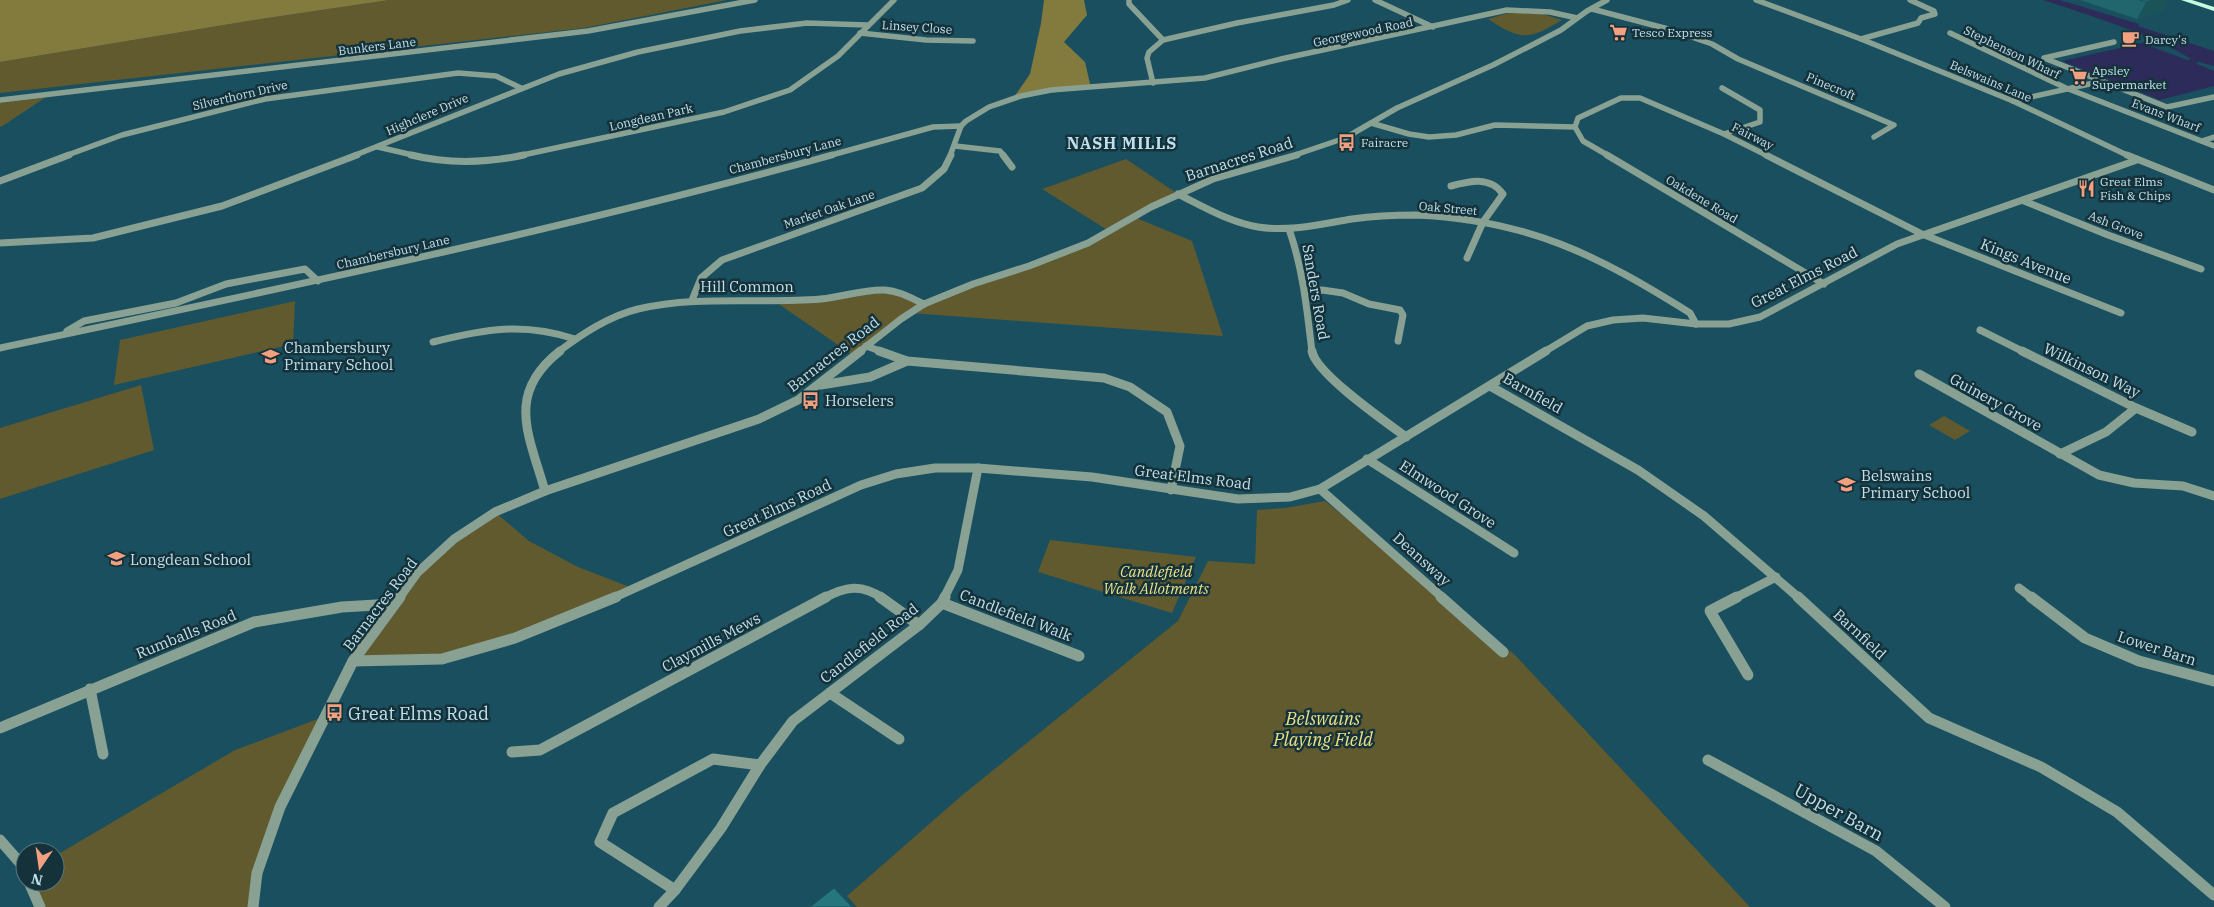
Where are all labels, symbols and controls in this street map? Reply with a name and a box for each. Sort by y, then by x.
street label: Georgewood Road [1312,14,1414,50]
street label: Linsey Close [881,17,953,37]
supermarket icon: Tesco Express [1608,22,1628,42]
street label: Stephenson Wharf [1962,22,2063,82]
place label: Tesco Express [1632,25,1713,40]
cafe icon: Darcy's [2121,29,2141,49]
place label: Darcy's [2145,32,2187,47]
street label: Bunkers Lane [337,34,417,58]
street label: Belswains Lane [1948,57,2034,105]
place label: Apsley Supermarket [2092,63,2167,92]
supermarket icon: Apsley Supermarket [2068,67,2088,87]
street label: Pinecroft [1804,69,1858,103]
street label: Silverthorn Drive [191,77,289,113]
street label: Highclere Drive [383,90,471,138]
street label: Evans Wharf [2130,95,2203,135]
street label: Longdean Park [608,100,694,134]
street label: Fairway [1729,119,1777,153]
bus stop icon: Fairacre [1337,132,1357,152]
street label: Chambersbury Lane [727,133,843,177]
district label: NASH MILLS [1067,133,1177,153]
street label: Barnacres Road [1183,133,1295,185]
place label: Fairacre [1361,135,1408,150]
street label: Oakdene Road [1663,172,1741,226]
place label: Great Elms Fish & Chips [2100,174,2171,203]
restaurant icon: Great Elms Fish & Chips [2076,178,2096,198]
street label: Market Oak Lane [781,186,877,232]
street label: Oak Street [1418,198,1478,218]
street label: Ash Grove [2086,208,2146,242]
street label: Chambersbury Lane [335,232,451,272]
street label: Kings Avenue [1978,234,2074,288]
street label: Great Elms Road [1747,242,1861,312]
street label: Sanders Road [1298,243,1334,341]
street label: Hill Common [700,277,794,296]
street label: Barnacres Road [783,312,883,396]
place label: Chambersbury Primary School [284,338,393,374]
street label: Wilkinson Way [2041,338,2143,402]
school or university icon: Chambersbury Primary School [260,346,280,366]
street label: Barnfield [1500,368,1566,418]
street label: Guinery Grove [1946,369,2046,435]
bus stop icon: Horselers [801,390,821,410]
place label: Horselers [825,391,894,410]
street label: Elmwood Grove [1396,456,1500,532]
street label: Great Elms Road [1134,460,1252,494]
place label: Belswains Primary School [1861,466,1970,502]
school or university icon: Belswains Primary School [1837,474,1857,494]
street label: Great Elms Road [720,475,834,541]
street label: Deansway [1389,528,1455,590]
school or university icon: Longdean School [106,549,126,569]
place label: Longdean School [130,550,251,569]
street label: Barnacres Road [339,554,421,654]
park label: Candlefield Walk Allotments [1103,562,1209,598]
street label: Candlefield Walk [957,585,1075,645]
street label: Candlefield Road [816,599,922,687]
street label: Rumballs Road [133,605,239,663]
street label: Barnfield [1830,605,1890,663]
street label: Claymills Mews [658,608,764,676]
street label: Lower Barn [2115,626,2199,670]
place label: Great Elms Road [348,702,489,725]
bus stop icon: Great Elms Road [324,703,344,723]
park label: Belswains Playing Field [1272,707,1373,751]
street label: Upper Barn [1790,778,1888,846]
north arrow [15,842,65,892]
text: N [30,870,44,890]

